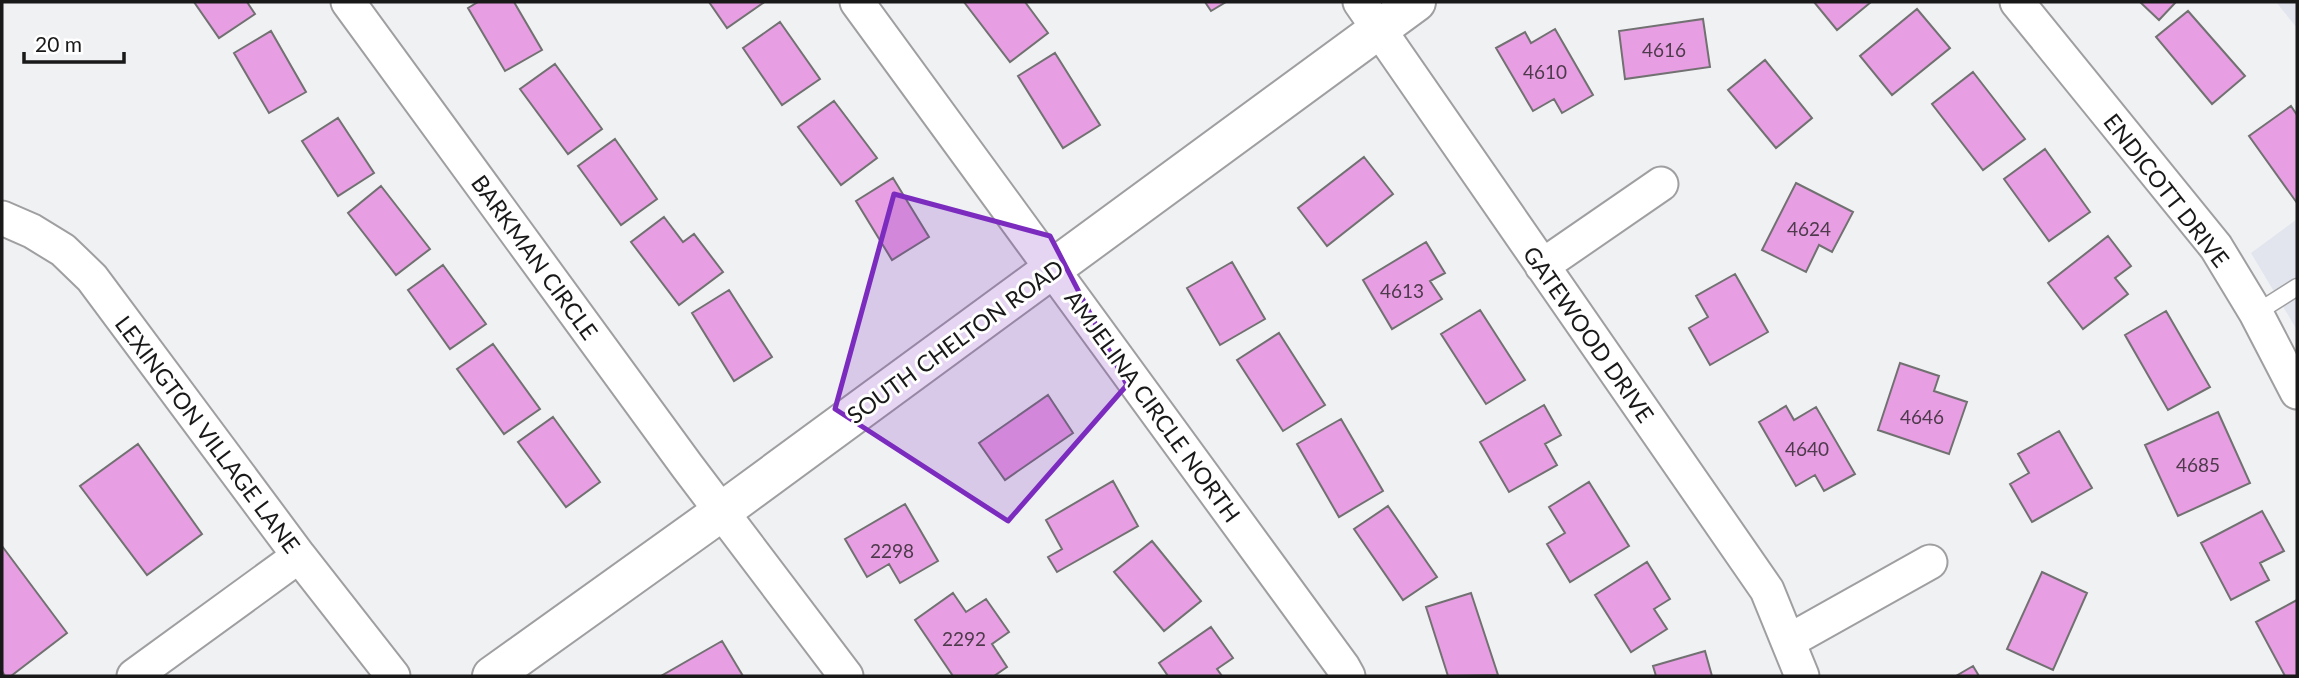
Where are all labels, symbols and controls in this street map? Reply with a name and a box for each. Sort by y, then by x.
scale bar [24,21,124,65]
text: 20 m [35,31,82,56]
house number: 4616 [1642,38,1686,61]
house number: 4610 [1523,60,1567,83]
street label: ENDICOTT DRIVE [2098,108,2236,272]
street label: BARKMAN CIRCLE [466,169,604,345]
house number: 4624 [1787,217,1831,240]
street label: GATEWOOD DRIVE [1518,241,1660,427]
street label: SOUTH CHELTON ROAD [841,253,1069,429]
house number: 4613 [1380,279,1424,302]
street label: AMJELINA CIRCLE NORTH [1059,285,1247,527]
street label: LEXINGTON VILLAGE LANE [110,310,306,558]
house number: 4646 [1900,405,1944,428]
house number: 4640 [1785,437,1829,460]
house number: 4685 [2176,453,2220,476]
house number: 2298 [870,539,914,562]
house number: 2292 [942,627,986,650]

